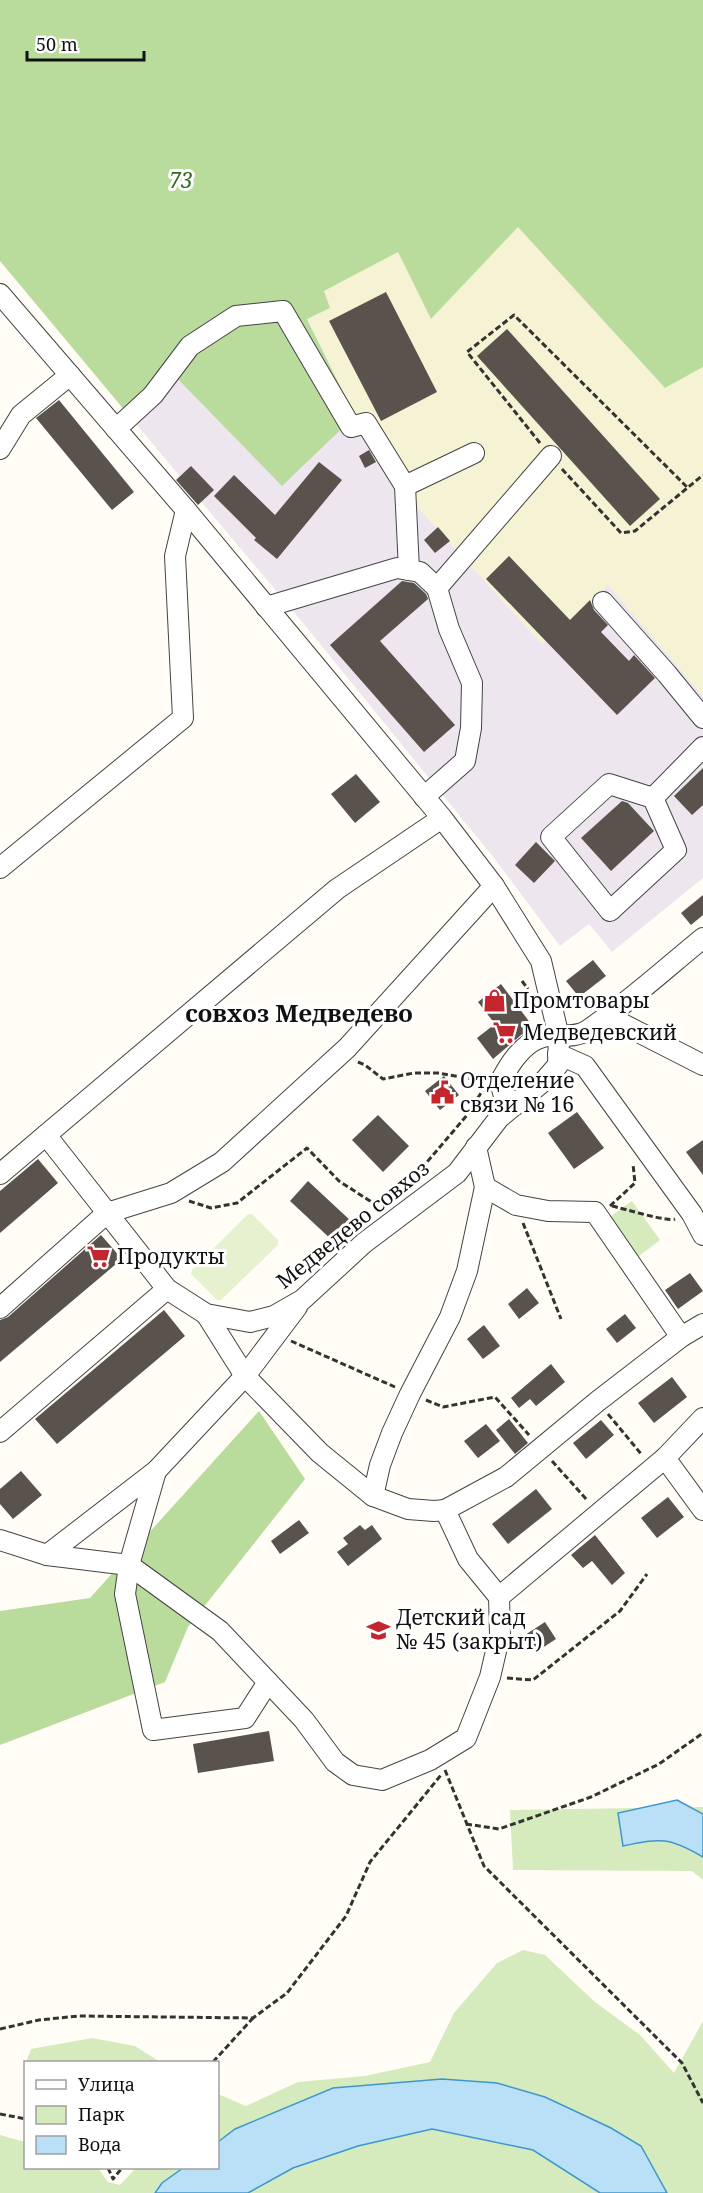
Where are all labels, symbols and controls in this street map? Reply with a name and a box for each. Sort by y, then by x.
scale bar [27,24,144,62]
text: 50 m [36,32,78,56]
park label: 73 [169,166,193,194]
place label: Промтовары [513,986,650,1014]
shop icon: Промтовары [482,988,508,1014]
district label: совхоз Медведево [185,996,413,1029]
place label: Медведевский [523,1018,677,1046]
supermarket icon: Медведевский [492,1020,518,1046]
place label: Отделение связи № 16 [460,1066,574,1118]
public building icon: Отделение связи № 16 [429,1080,455,1106]
street label: Медведево совхоз [270,1154,435,1295]
place label: Продукты [117,1242,225,1270]
supermarket icon: Продукты [86,1244,112,1270]
place label: Детский сад № 45 (закрыт) [396,1603,543,1655]
school or university icon: Детский сад № 45 (закрыт) [365,1617,391,1643]
legend [24,2061,219,2169]
text: Улица [78,2072,135,2096]
text: Парк [78,2102,125,2126]
text: Вода [78,2132,122,2156]

